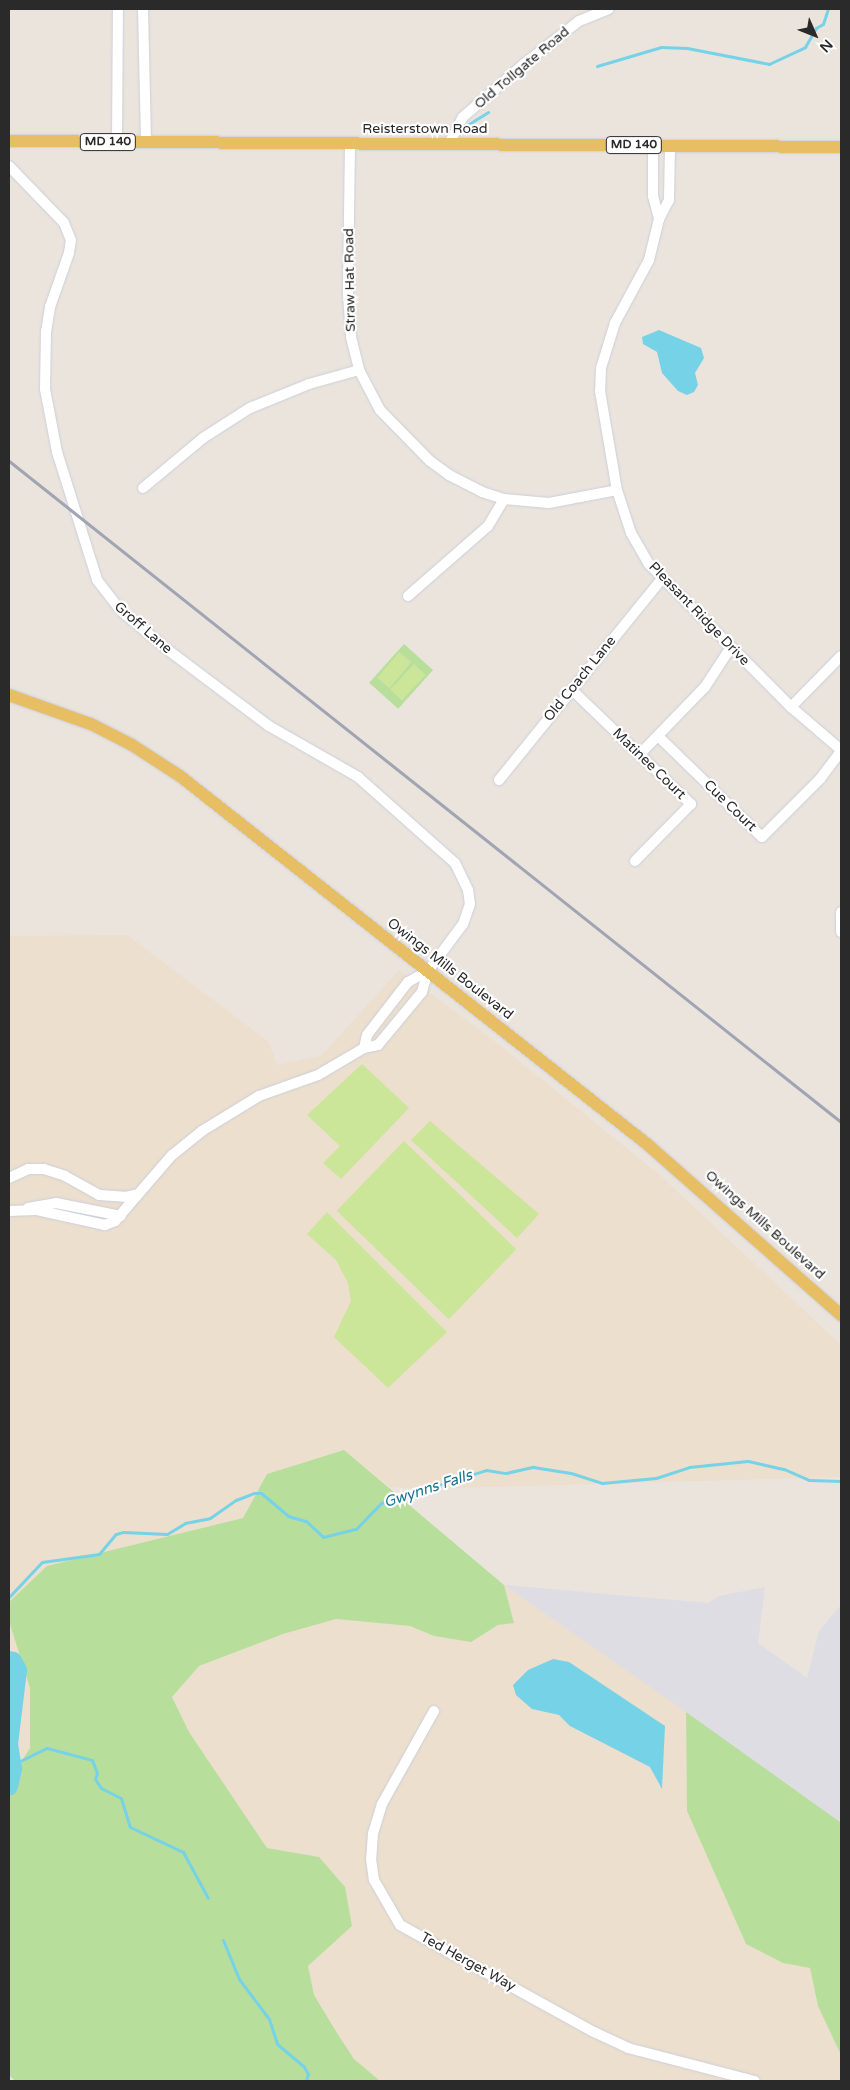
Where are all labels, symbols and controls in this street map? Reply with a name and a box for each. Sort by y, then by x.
north arrow [790,10,840,60]
street label: Old Tollgate Road [471,23,573,113]
text: N [816,36,836,56]
street label: Reisterstown Road [362,121,488,137]
road number: MD 140 [79,132,137,152]
road number: MD 140 [605,136,663,154]
street label: Straw Hat Road [341,228,359,332]
street label: Pleasant Ridge Drive [645,559,753,669]
street label: Groff Lane [111,598,175,658]
street label: Old Coach Lane [540,633,620,725]
street label: Matinee Court [609,725,689,803]
street label: Cue Court [700,777,760,835]
street label: Owings Mills Boulevard [384,915,516,1023]
street label: Owings Mills Boulevard [702,1167,828,1283]
water label: Gwynns Falls [382,1466,474,1512]
street label: Ted Herget Way [418,1929,518,1995]

